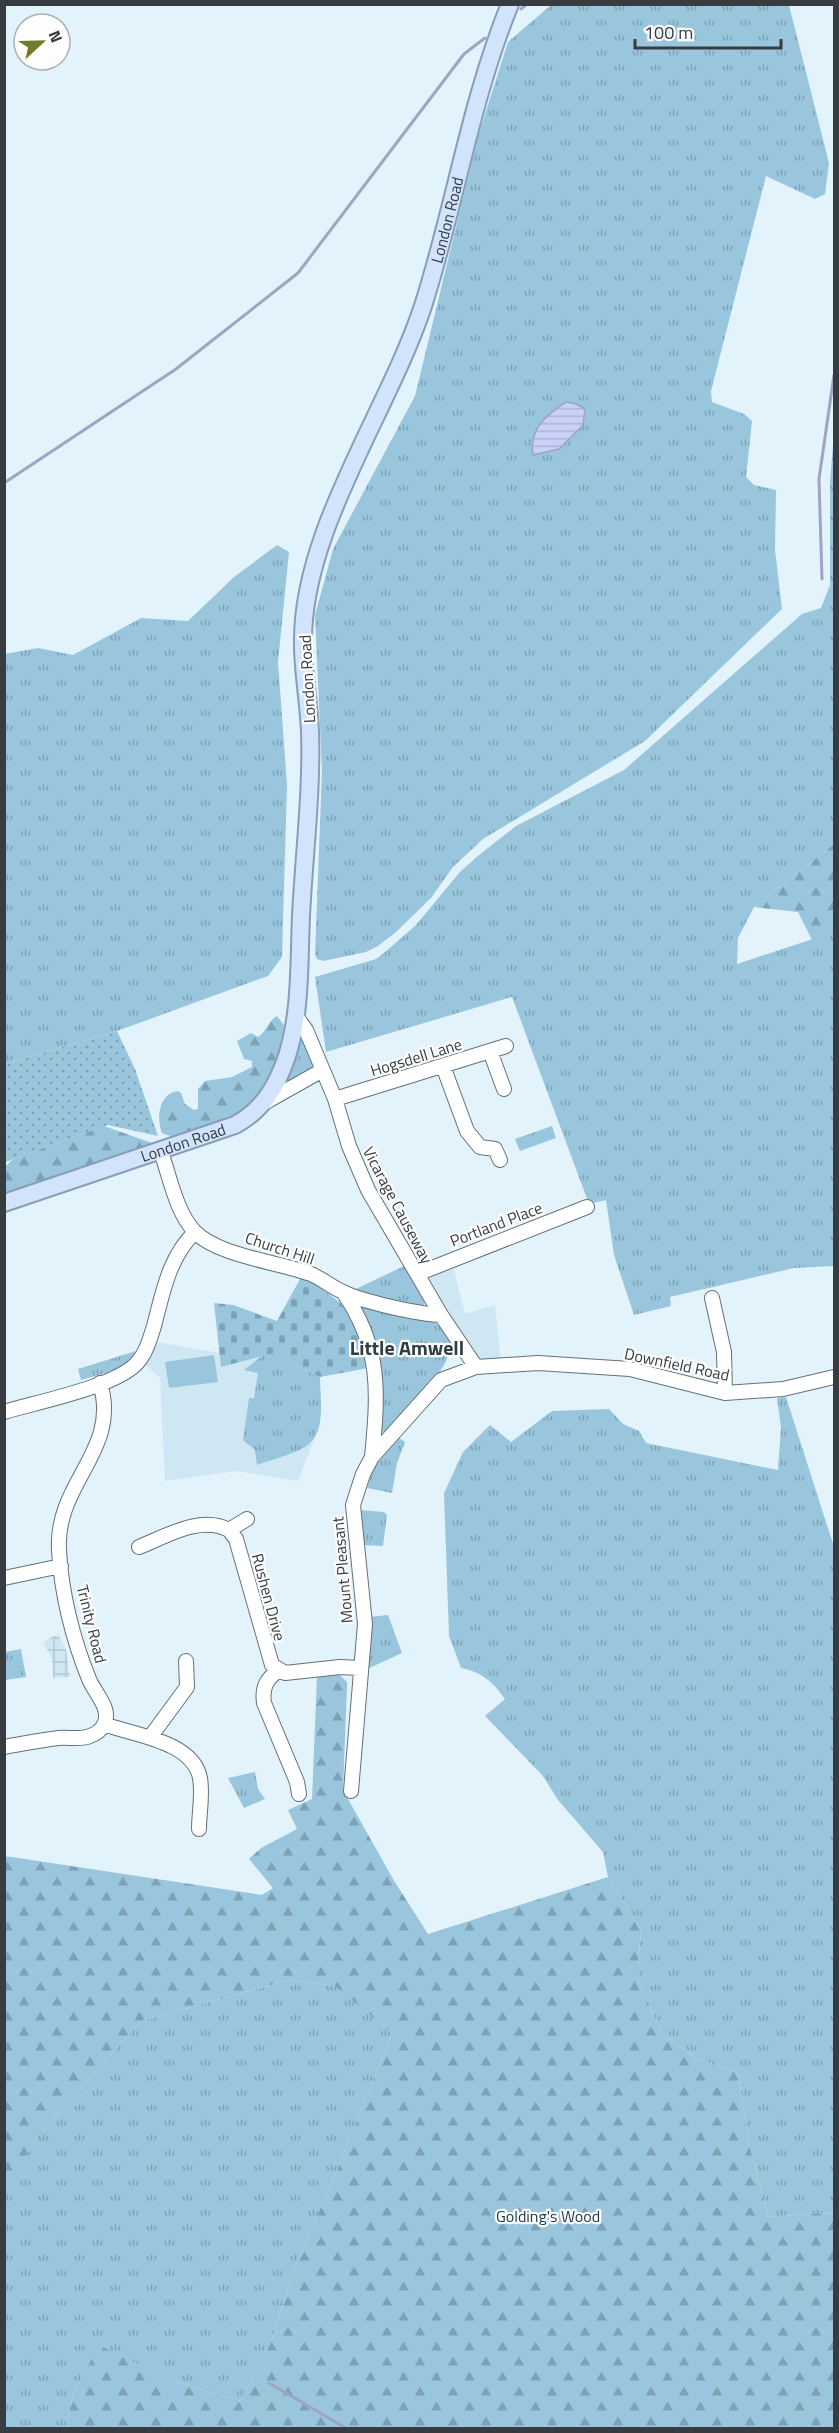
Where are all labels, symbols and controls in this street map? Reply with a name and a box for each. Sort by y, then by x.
north arrow [12,12,72,72]
scale bar [635,12,780,50]
text: 100 m [644,19,693,46]
text: N [43,27,69,46]
street label: London Road [424,174,469,266]
street label: London Road [293,634,321,724]
street label: Hogsdell Lane [367,1032,465,1082]
street label: London Road [137,1117,229,1168]
street label: Vicarage Causeway [357,1142,439,1268]
street label: Portland Place [446,1195,546,1253]
street label: Church Hill [242,1225,318,1271]
district label: Little Amwell [350,1332,464,1363]
street label: Downfield Road [622,1341,732,1387]
street label: Mount Pleasant [325,1515,359,1624]
street label: Rushen Drive [246,1551,292,1643]
street label: Trinity Road [71,1582,113,1666]
park label: Golding's Wood [496,2204,600,2228]

